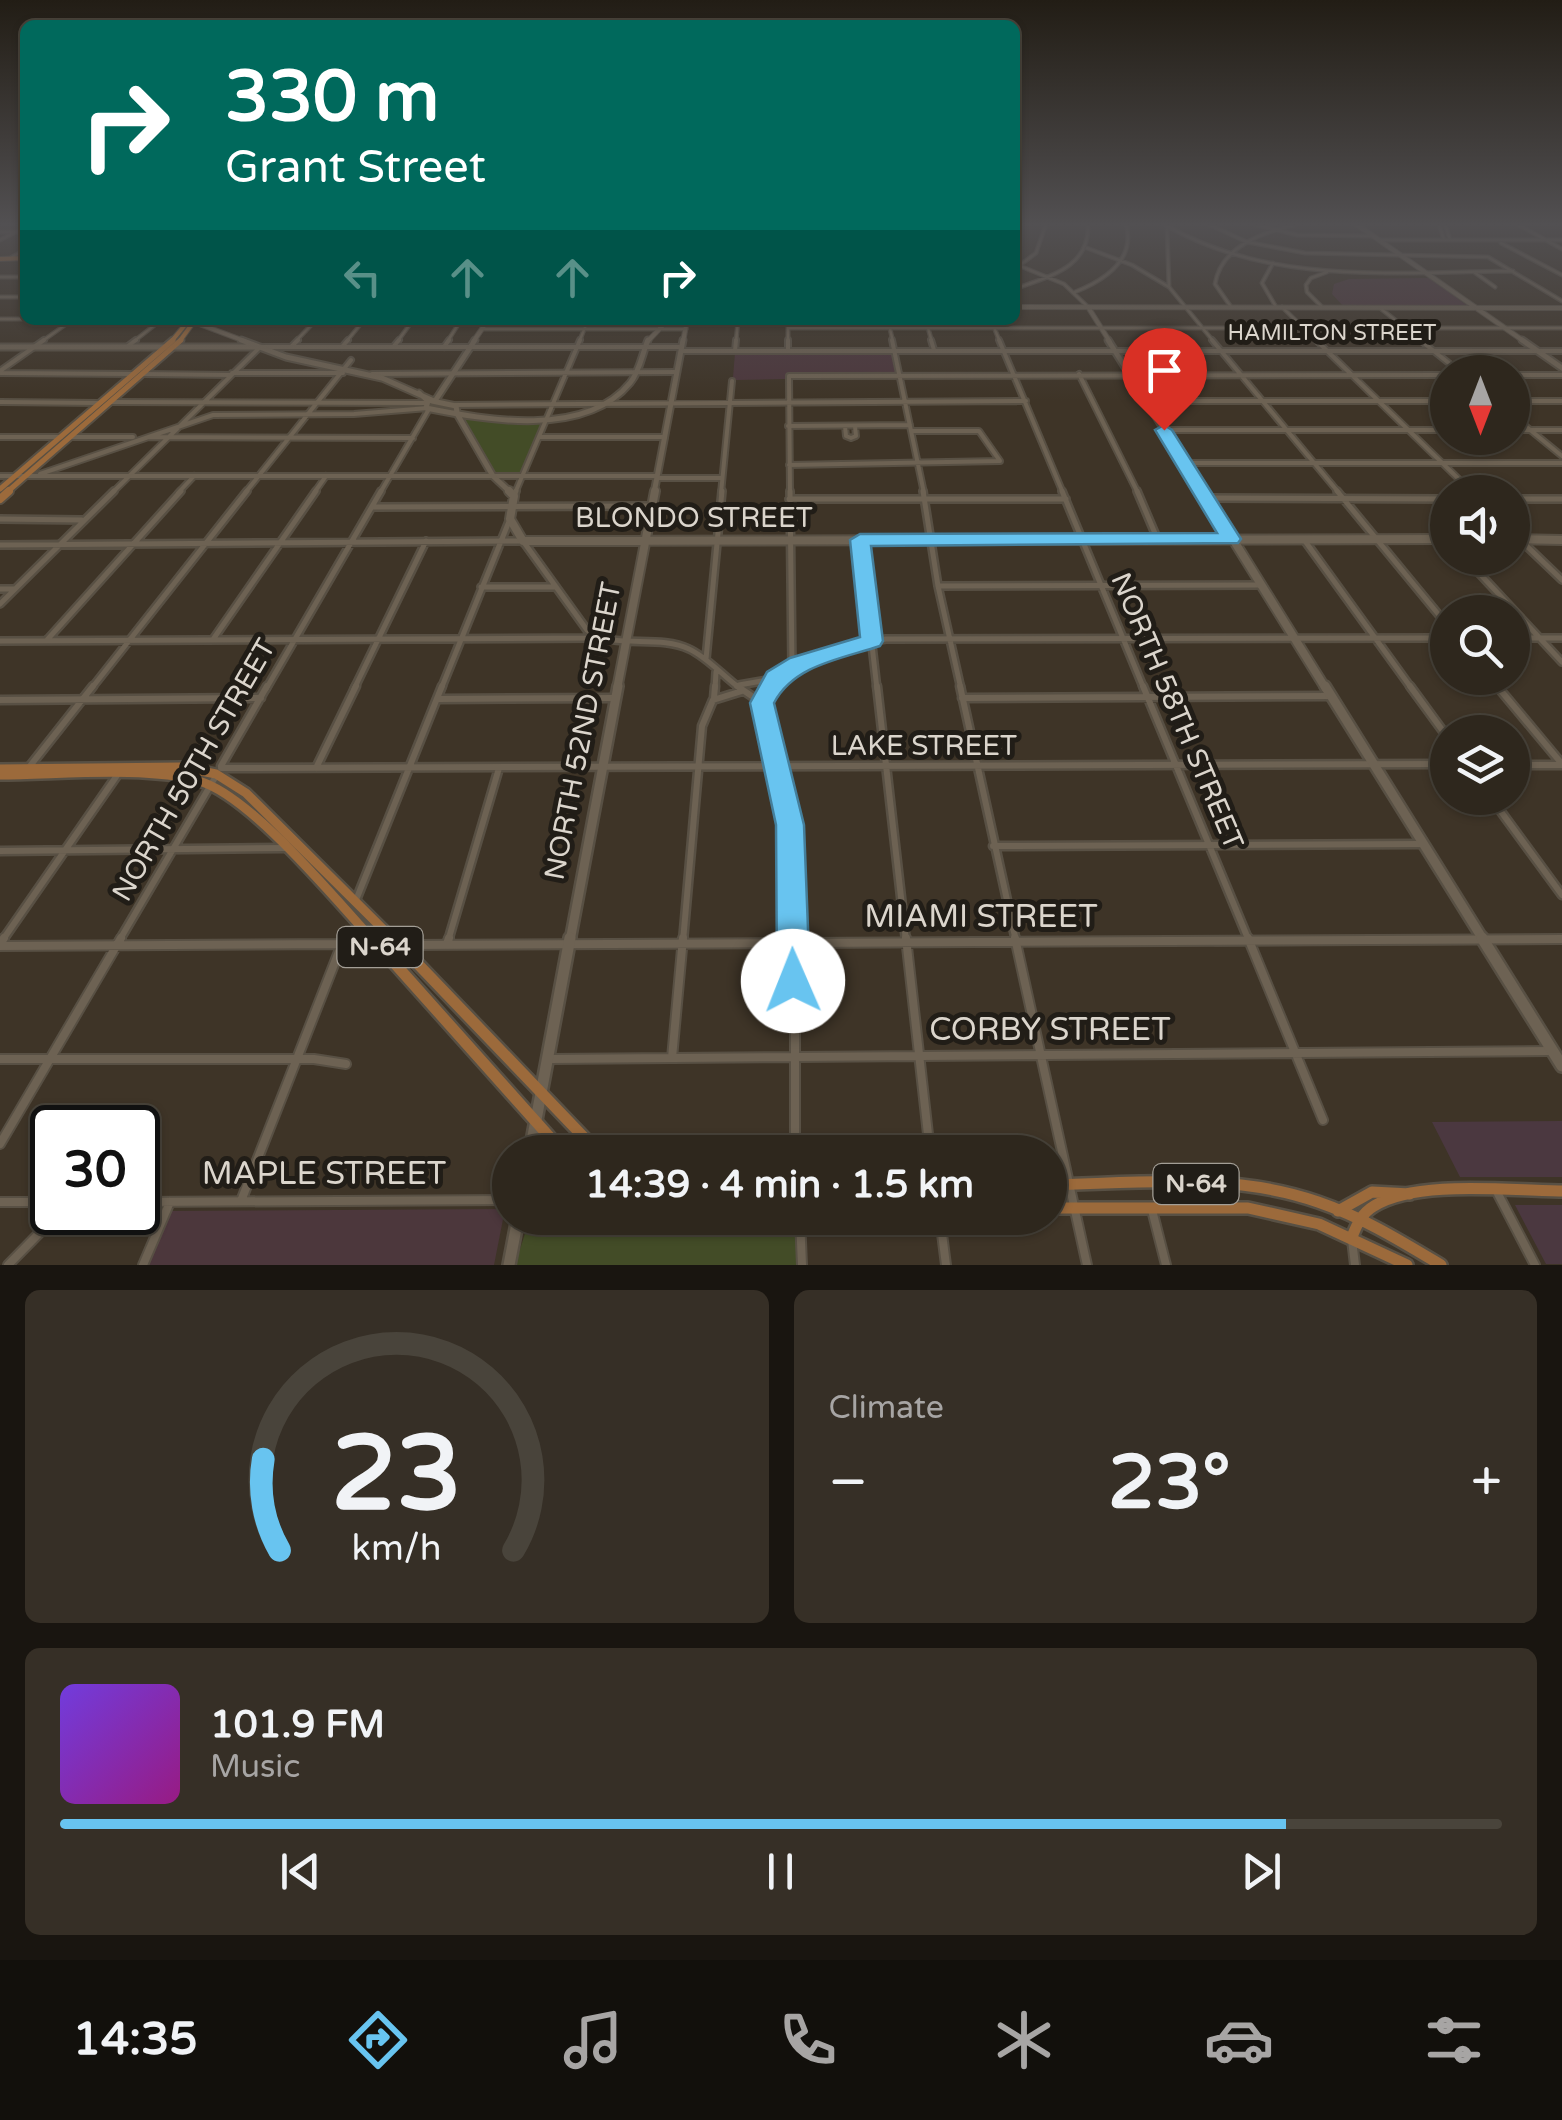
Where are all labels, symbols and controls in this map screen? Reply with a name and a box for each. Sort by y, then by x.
text: 330 m [225,56,439,140]
icon: right [60,60,190,190]
text: Grant Street [225,141,486,195]
icon: left [335,250,390,305]
icon: ahead [440,250,495,305]
icon: ahead [545,250,600,305]
icon: right [650,250,705,305]
street label: HAMILTON STREET [1227,320,1437,346]
pin [1122,328,1207,431]
icon: arrive [1137,343,1192,398]
north arrow [1430,355,1530,455]
map controls [1430,355,1530,815]
button: sound [1430,475,1530,575]
street label: BLONDO STREET [575,501,813,535]
street label: NORTH 58TH STREET [1103,568,1251,854]
street label: NORTH 52ND STREET [537,579,629,883]
button: search [1430,595,1530,695]
street label: NORTH 50TH STREET [105,633,283,907]
button: layers [1430,715,1530,815]
street label: LAKE STREET [831,729,1017,763]
street label: MIAMI STREET [864,898,1098,936]
road number: N-64 [338,927,422,967]
position arrow [741,929,845,1033]
street label: CORBY STREET [929,1011,1171,1049]
speed limit sign: 30 [30,1105,160,1235]
street label: MAPLE STREET [202,1155,447,1193]
text: 14:39 · 4 min · 1.5 km [585,1162,974,1208]
road number: N-64 [1154,1164,1238,1204]
text: Climate [829,1389,944,1427]
text: 23 [331,1413,462,1538]
text: 23° [1108,1438,1231,1528]
text: − [829,1450,868,1516]
text: + [1471,1450,1502,1516]
text: km/h [352,1527,442,1570]
text: 101.9 FM [210,1702,385,1748]
text: Music [210,1748,300,1786]
icon: previous [273,1844,328,1899]
icon: pause [753,1844,808,1899]
icon: next [1234,1844,1289,1899]
icon: directions [343,2005,413,2075]
icon: music [558,2005,628,2075]
icon: phone [773,2005,843,2075]
icon: climate [989,2005,1059,2075]
icon: car [1204,2005,1274,2075]
icon: filters [1419,2005,1489,2075]
text: 14:35 [73,2013,197,2067]

